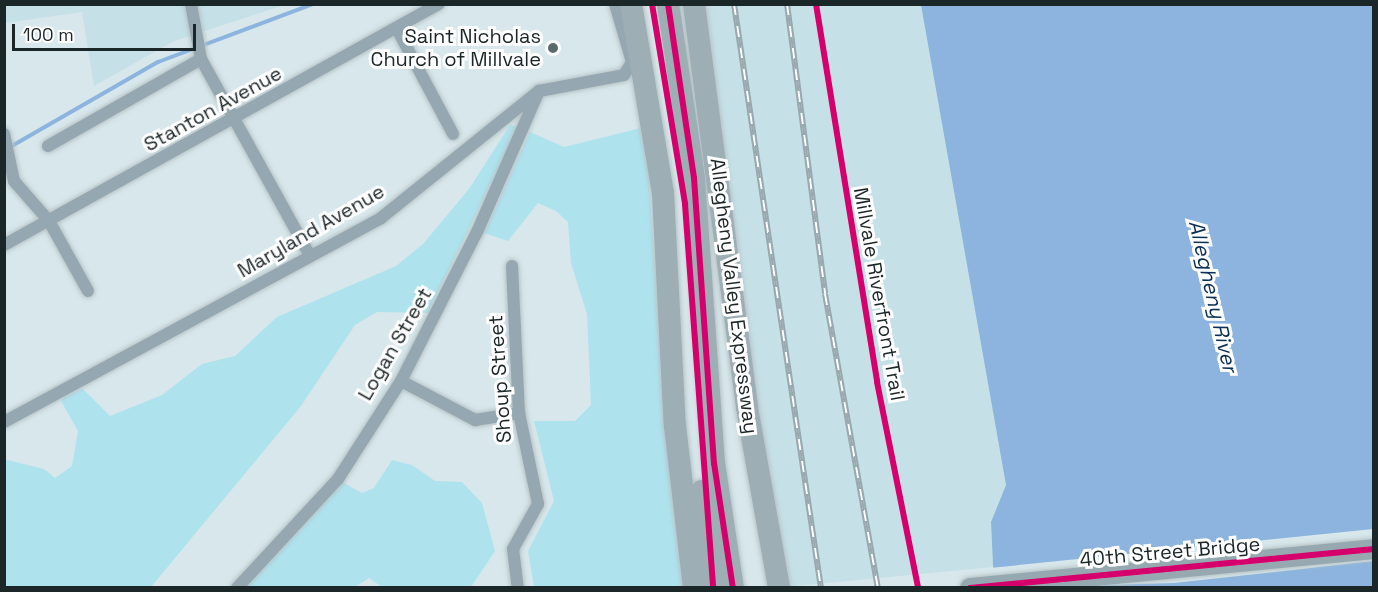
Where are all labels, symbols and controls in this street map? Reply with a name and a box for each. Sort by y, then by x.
scale bar [15,12,200,50]
text: 100 m [23,23,74,46]
place label: Saint Nicholas Church of Millvale [371,24,541,71]
marker: Saint Nicholas Church of Millvale [546,41,560,55]
street label: Stanton Avenue [140,61,286,157]
street label: Allegheny Valley Expressway [705,157,763,435]
street label: Maryland Avenue [233,179,389,283]
street label: Millvale Riverfront Trail [848,185,910,403]
water label: Allegheny River [1183,217,1243,375]
street label: Logan Street [353,283,437,405]
street label: Shoup Street [484,314,516,444]
street label: 40th Street Bridge [1079,532,1261,572]

